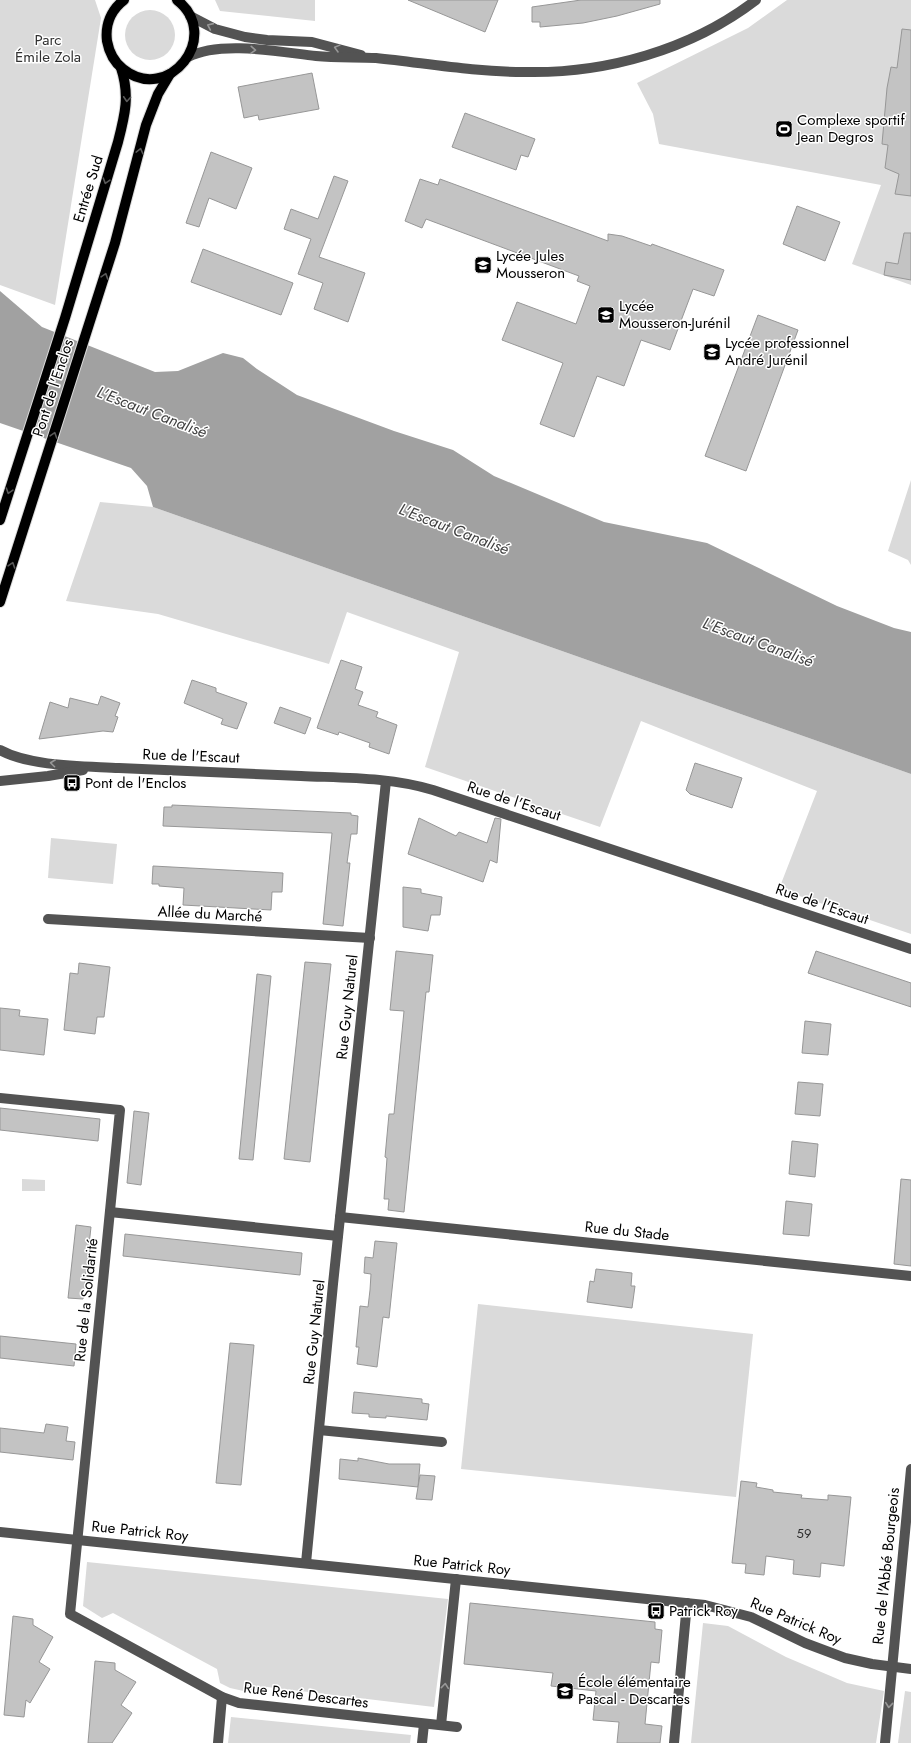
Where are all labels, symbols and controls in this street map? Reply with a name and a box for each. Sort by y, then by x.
one-way arrow [206,23,213,31]
park label: Parc Émile Zola [15,29,81,68]
one-way arrow [334,44,341,53]
one-way arrow [250,45,256,54]
one-way arrow [122,96,131,102]
place label: Complexe sportif Jean Degros [795,109,905,148]
sports icon: Complexe sportif Jean Degros [774,119,794,139]
one-way arrow [135,148,144,155]
street label: Entrée Sud [67,153,109,225]
one-way arrow [102,178,111,185]
place label: Lycée Jules Mousseron [496,245,565,284]
school or university icon: Lycée Jules Mousseron [473,255,493,275]
one-way arrow [100,273,108,280]
place label: Lycée Mousseron-Jurénil [619,295,731,334]
school or university icon: Lycée Mousseron-Jurénil [596,305,616,325]
place label: Lycée professionnel André Jurénil [725,332,849,371]
street label: Pont de l'Enclos [27,336,79,440]
school or university icon: Lycée professionnel André Jurénil [702,342,722,362]
water label: L'Escaut Canalisé [94,380,211,444]
one-way arrow [49,432,58,439]
one-way arrow [5,488,14,495]
water label: L'Escaut Canalisé [396,497,513,561]
one-way arrow [7,561,16,568]
water label: L'Escaut Canalisé [700,611,817,673]
street label: Rue de l'Escaut [142,743,240,769]
one-way arrow [50,759,56,768]
place label: Pont de l'Enclos [85,772,186,794]
bus stop icon: Pont de l'Enclos [62,773,82,793]
street label: Rue de l'Escaut [464,776,564,827]
street label: Rue de l'Escaut [772,878,872,930]
street label: Allée du Marché [157,900,263,928]
street label: Rue Guy Naturel [331,953,363,1061]
street label: Rue du Stade [584,1216,671,1246]
street label: Rue de la Solidarité [69,1237,103,1363]
street label: Rue Guy Naturel [298,1278,330,1386]
street label: Rue de l'Abbé Bourgeois [867,1486,905,1646]
street label: Rue Patrick Roy [90,1515,190,1547]
house number: 59 [797,1524,811,1543]
street label: Rue Patrick Roy [412,1549,512,1581]
street label: Rue Patrick Roy [747,1592,845,1650]
place label: Patrick Roy [669,1600,738,1622]
bus stop icon: Patrick Roy [646,1601,666,1621]
place label: École élémentaire Pascal - Descartes [578,1671,691,1710]
street label: Rue René Descartes [242,1676,370,1714]
school or university icon: École élémentaire Pascal - Descartes [555,1681,575,1701]
one-way arrow [440,1683,449,1689]
one-way arrow [885,1702,894,1708]

